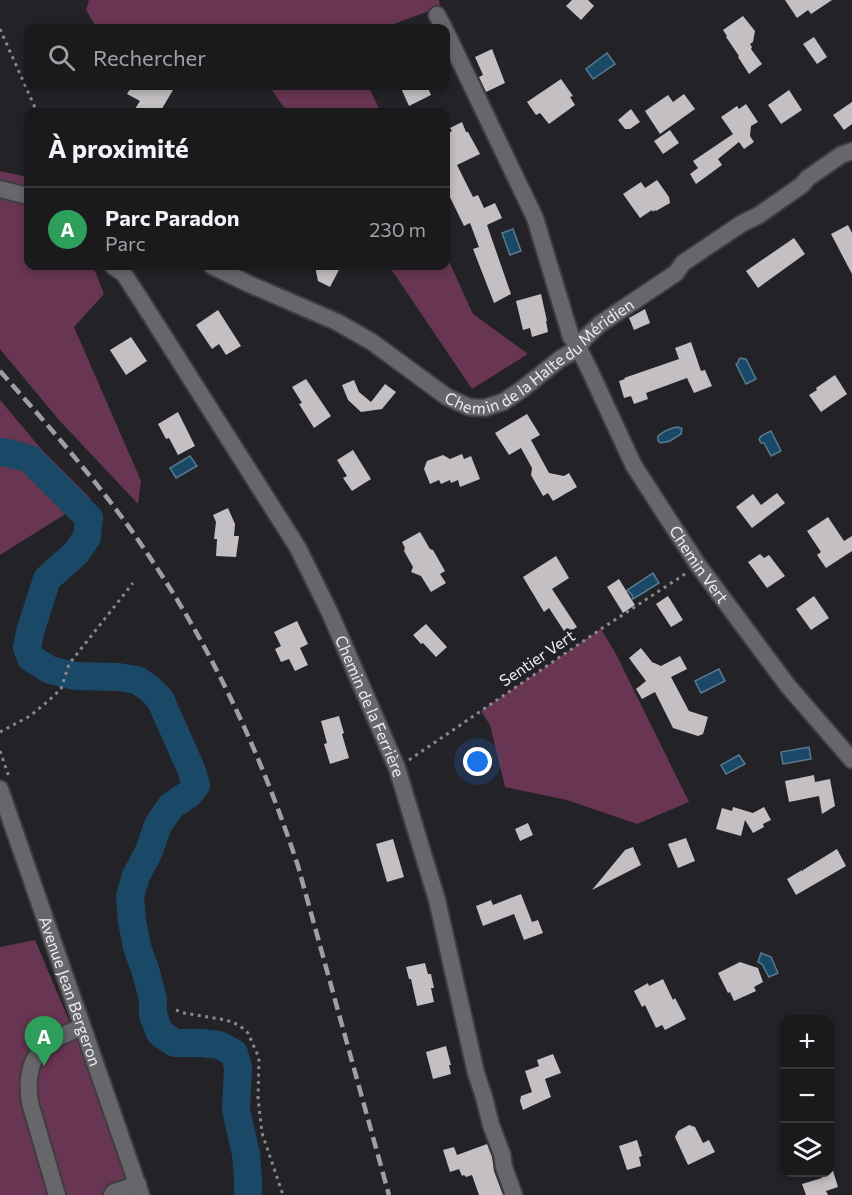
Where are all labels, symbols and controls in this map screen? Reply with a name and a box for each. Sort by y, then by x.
search box [24,24,450,90]
icon: search [45,41,78,74]
text: Rechercher [93,44,206,71]
text: À proximité [48,132,189,163]
text: Parc Paradon [105,204,240,231]
text: A [60,217,75,241]
text: 230 m [369,217,426,241]
text: Parc [105,231,146,255]
street label: Chemin de la Halte du Méridien [442,294,637,417]
street label: Chemin Vert [666,522,733,607]
street label: Sentier Vert [495,625,578,690]
street label: Chemin de la Ferrière [332,632,409,779]
your location [463,747,492,776]
street label: Avenue Jean Bergeron [36,915,106,1069]
map controls [780,1015,834,1177]
button: + [780,1015,834,1069]
pin: A [24,1016,63,1066]
button: − [780,1069,834,1123]
button: layers [780,1123,834,1177]

